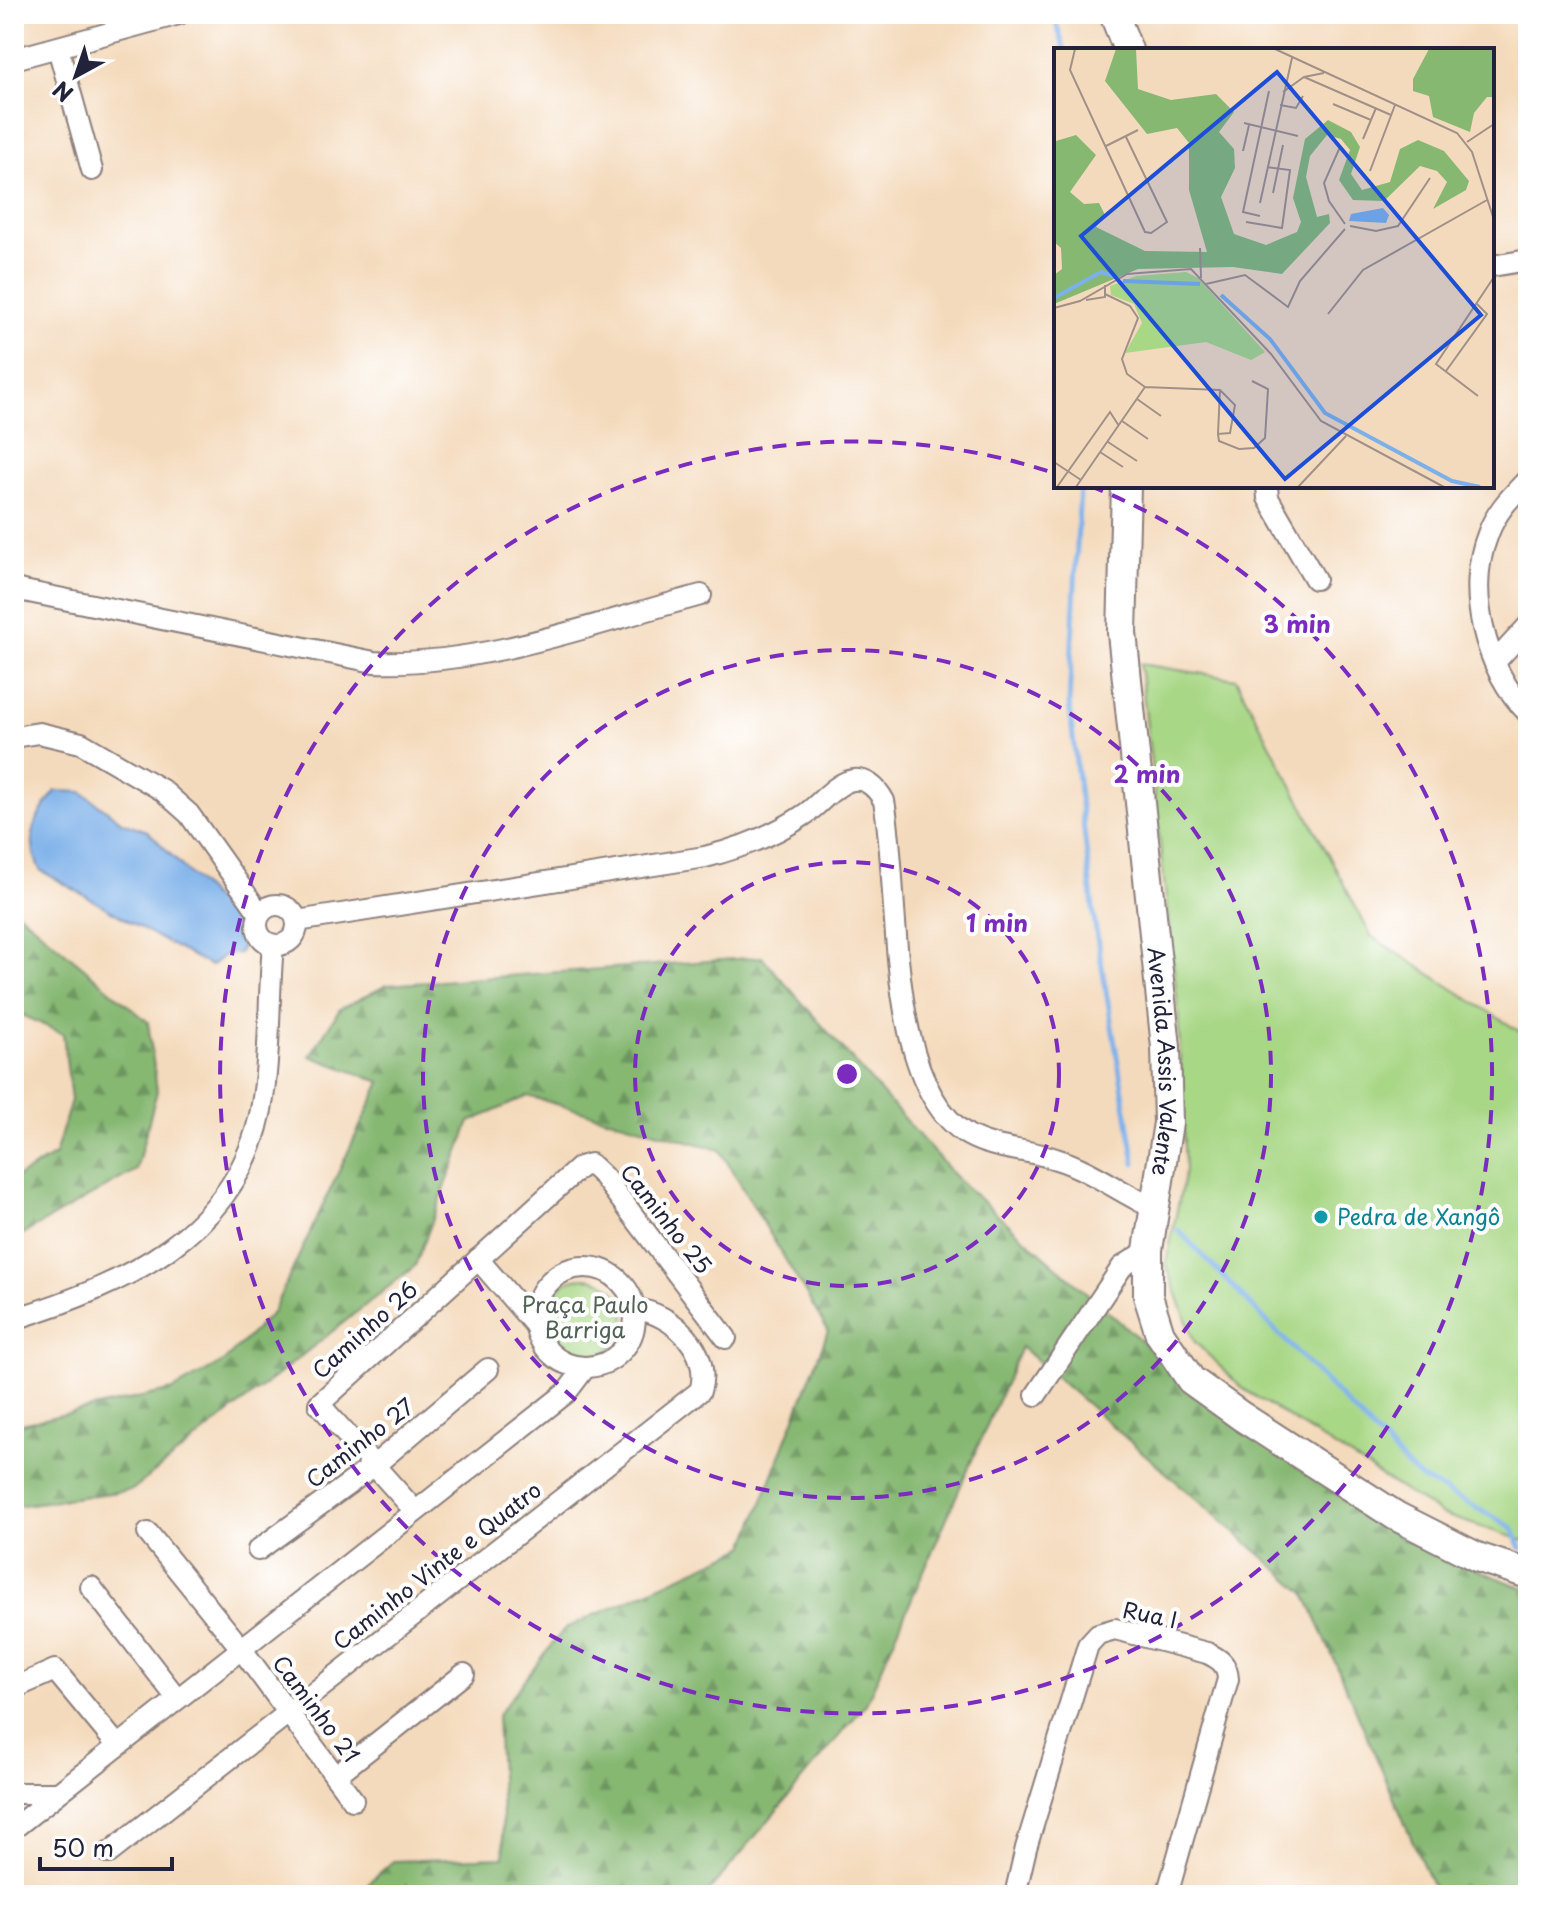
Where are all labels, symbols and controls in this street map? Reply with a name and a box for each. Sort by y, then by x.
north arrow [36,36,116,116]
inset map [1054,48,1494,488]
text: N [45,74,79,111]
text: 3 min [1263,605,1331,641]
text: 2 min [1113,755,1181,791]
text: 1 min [966,904,1028,940]
street label: Avenida Assis Valente [1140,945,1186,1179]
centre of rings [833,1060,861,1088]
street label: Caminho 25 [614,1156,721,1280]
place label: Pedra de Xangô [1337,1199,1500,1232]
marker: Pedra de Xangô [1312,1208,1330,1226]
street label: Caminho 26 [304,1272,424,1385]
park label: Praça Paulo Barriga [522,1287,648,1345]
street label: Caminho 27 [298,1389,420,1495]
street label: Caminho Vinte e Quatro [325,1473,547,1657]
street label: Rua I [1120,1592,1180,1635]
street label: Caminho 21 [266,1647,369,1769]
scale bar [40,1821,172,1871]
text: 50 m [52,1829,114,1865]

